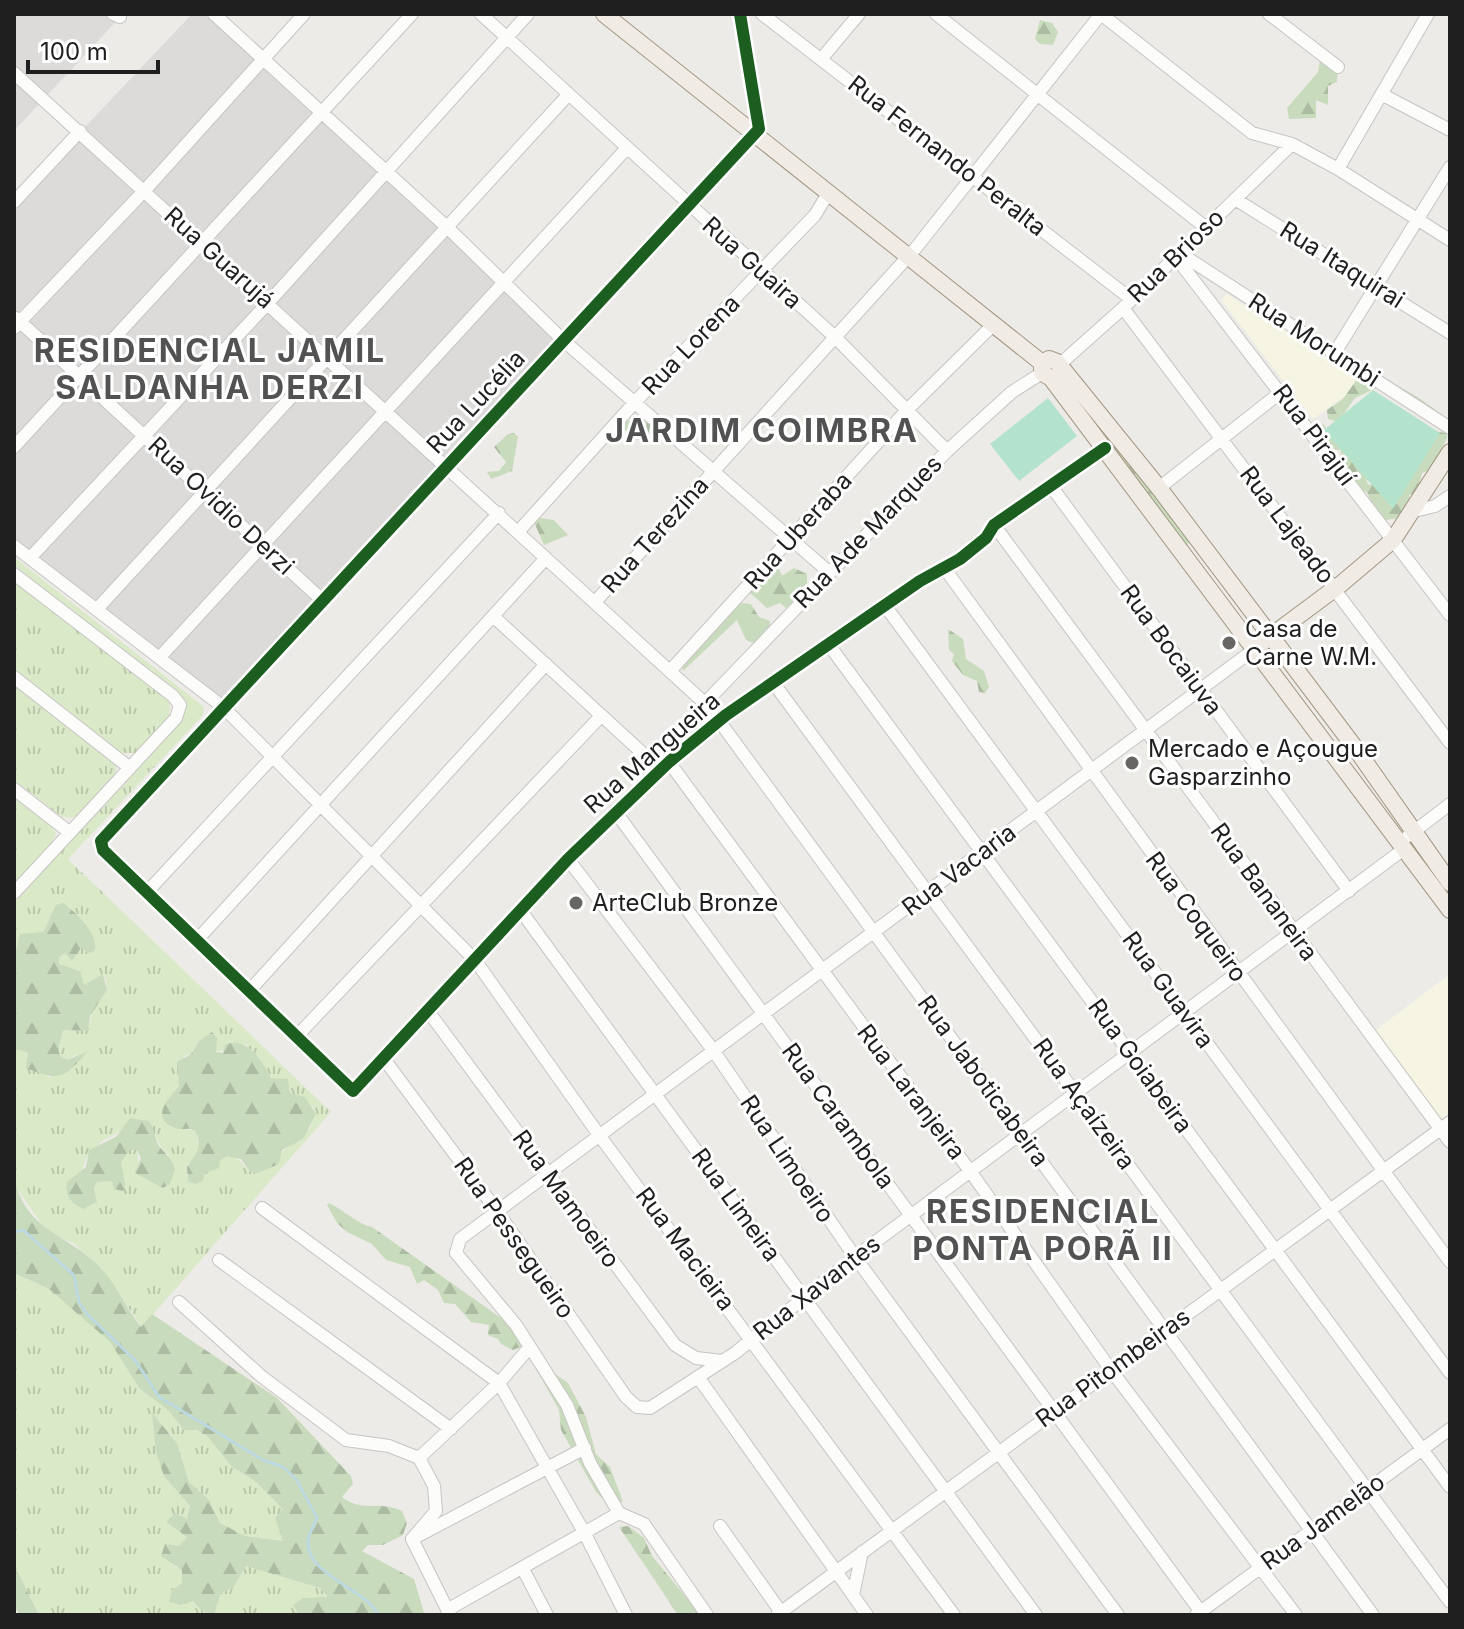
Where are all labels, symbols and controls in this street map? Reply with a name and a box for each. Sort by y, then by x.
scale bar [28,24,158,74]
text: 100 m [40,37,108,66]
street label: Rua Fernando Peralta [842,69,1052,242]
street label: Rua Guarujá [158,201,280,315]
street label: Rua Brioso [1122,203,1230,309]
street label: Rua Guaira [697,210,808,315]
street label: Rua Itaquirai [1275,215,1410,314]
street label: Rua Morumbi [1243,286,1385,393]
street label: Rua Lorena [636,289,746,401]
district label: RESIDENCIAL JAMIL SALDANHA DERZI [34,331,386,407]
street label: Rua Lucélia [421,344,531,459]
street label: Rua Pirajuí [1267,378,1362,491]
district label: JARDIM COIMBRA [605,411,919,450]
street label: Rua Ovidio Derzi [142,431,300,581]
street label: Rua Ade Marques [787,449,948,614]
street label: Rua Lajeado [1234,460,1341,589]
street label: Rua Uberaba [738,466,858,595]
street label: Rua Terezina [595,471,714,599]
street label: Rua Bocaiuva [1114,579,1228,721]
place label: Casa de Carne W.M. [1245,614,1377,671]
marker: Casa de Carne W.M. [1220,634,1238,652]
street label: Rua Mangueira [578,686,726,819]
place label: Mercado e Açougue Gasparzinho [1148,734,1378,791]
marker: Mercado e Açougue Gasparzinho [1123,754,1141,772]
street label: Rua Vacaria [896,817,1021,922]
street label: Rua Bananeira [1205,817,1324,966]
street label: Rua Coqueiro [1140,846,1253,987]
place label: ArteClub Bronze [592,888,778,917]
marker: ArteClub Bronze [567,894,585,912]
street label: Rua Guavira [1116,926,1220,1054]
street label: Rua Jaboticabeira [912,990,1055,1172]
street label: Rua Goiabeira [1082,993,1199,1138]
street label: Rua Laranjeira [851,1018,972,1165]
street label: Rua Açaízeira [1027,1033,1142,1175]
street label: Rua Carambola [776,1037,901,1194]
street label: Rua Limoeiro [734,1089,841,1228]
street label: Rua Mamoeiro [507,1124,626,1273]
street label: Rua Limeira [686,1143,787,1267]
street label: Rua Pessegueiro [448,1152,581,1324]
street label: Rua Macieira [630,1181,741,1316]
district label: RESIDENCIAL PONTA PORÃ II [912,1192,1174,1268]
street label: Rua Xavantes [747,1229,886,1346]
street label: Rua Pitombeiras [1030,1302,1196,1433]
street label: Rua Jamelão [1255,1467,1390,1576]

